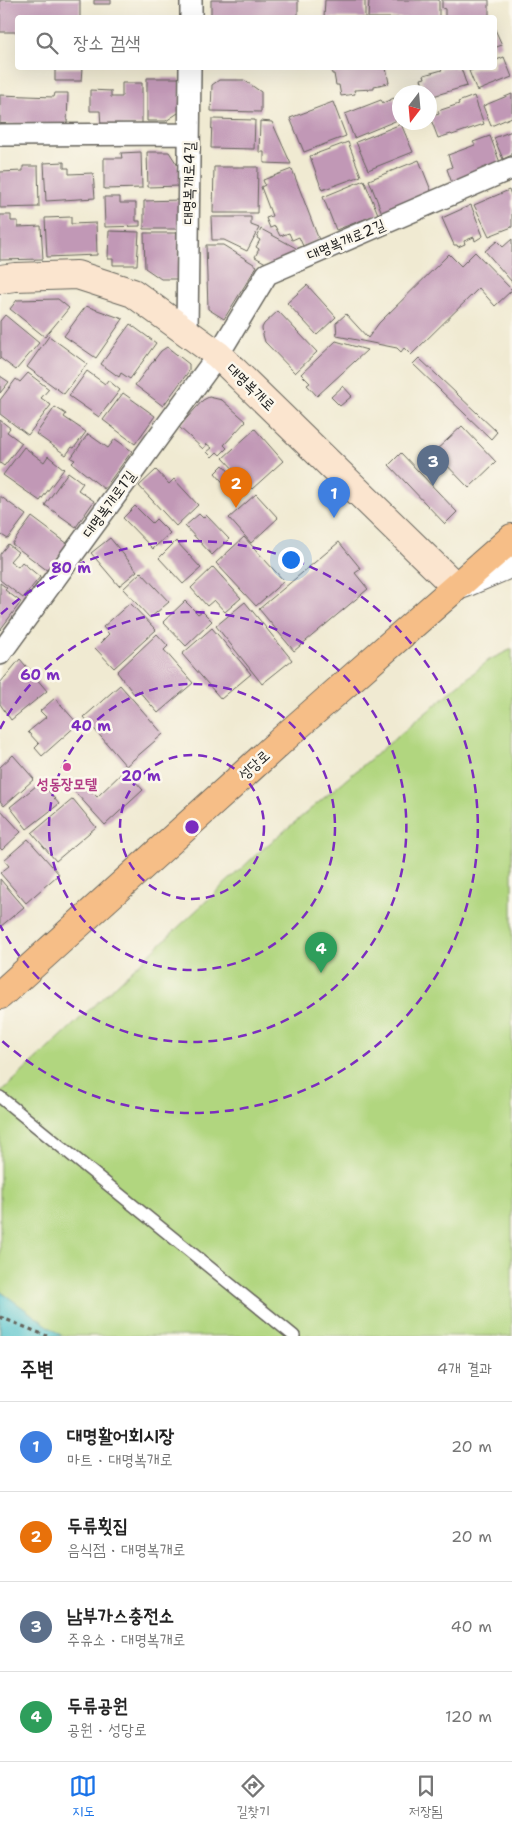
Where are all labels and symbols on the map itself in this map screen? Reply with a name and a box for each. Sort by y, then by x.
north arrow [392,85,437,130]
street label: 대명복개로4길 [178,141,200,225]
street label: 대명복개로2길 [304,215,388,265]
street label: 대명복개로 [222,359,280,415]
pin: 3 [417,445,449,486]
street label: 대명복개로1길 [78,466,140,542]
pin: 2 [220,467,252,508]
pin: 1 [318,477,350,518]
your location [278,547,304,573]
text: 80 m [51,558,91,578]
text: 60 m [20,665,60,685]
text: 40 m [71,716,111,736]
street label: 성당로 [234,745,274,785]
marker: 성동장모텔 [61,761,73,773]
text: 20 m [121,766,161,786]
place label: 성동장모텔 [37,774,97,794]
centre of rings [183,818,201,836]
pin: 4 [305,932,337,973]

